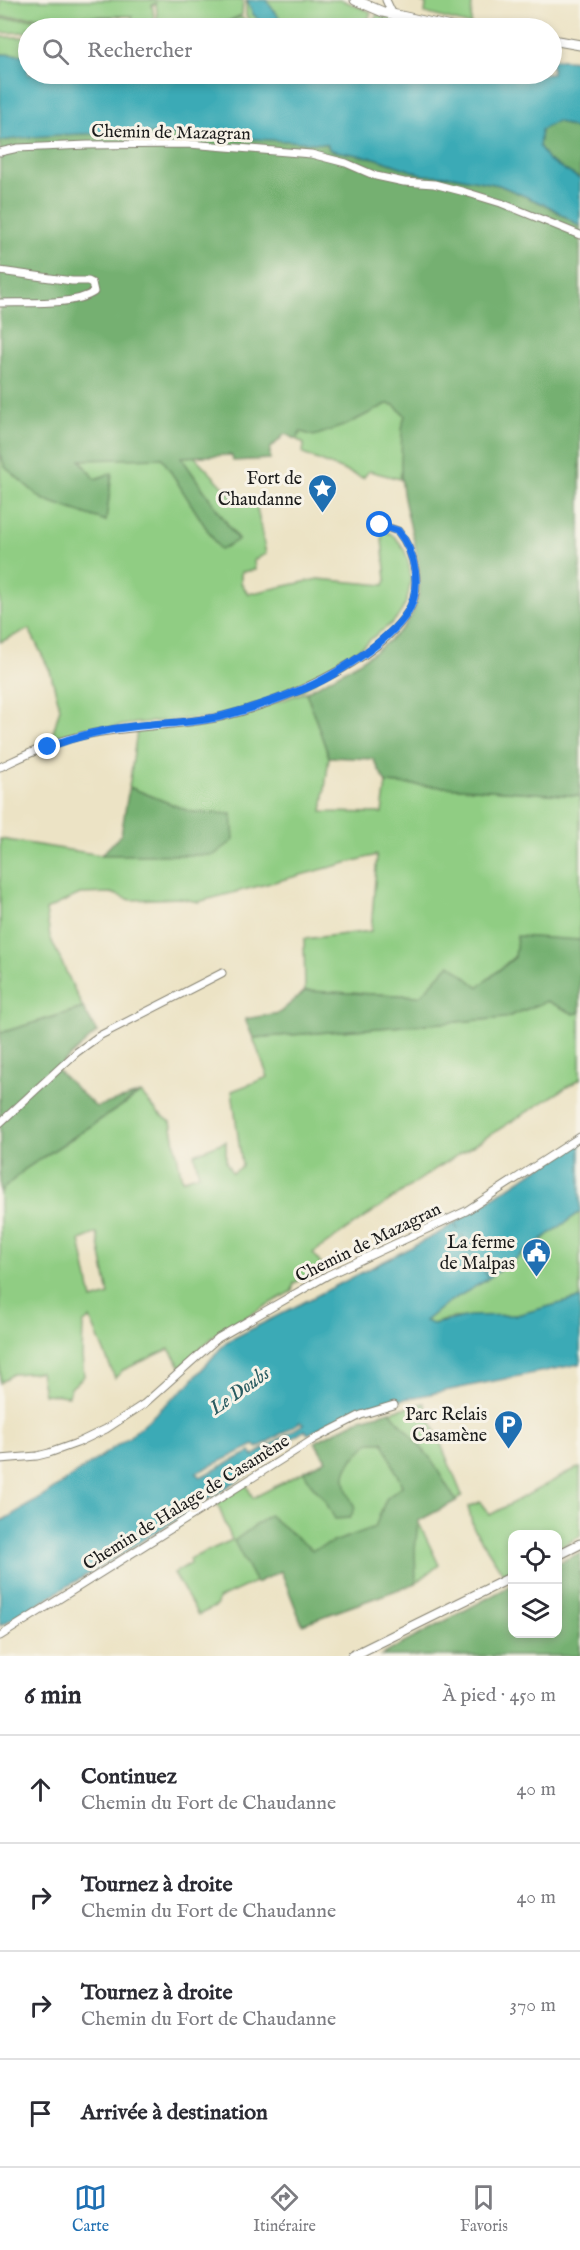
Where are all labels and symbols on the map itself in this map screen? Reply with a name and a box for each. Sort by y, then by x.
street label: Chemin de Mazagran [91,121,251,146]
place label: Fort de Chaudanne [218,468,302,512]
place icon: Fort de Chaudanne [307,472,339,514]
route start [366,511,392,537]
route end [34,733,60,759]
street label: Chemin de Mazagran [292,1198,446,1289]
place label: La ferme de Malpas [440,1232,515,1276]
public building icon: La ferme de Malpas [520,1236,552,1278]
water label: Le Doubs [204,1361,275,1422]
place label: Parc Relais Casamène [405,1404,487,1448]
parking icon: Parc Relais Casamène [492,1408,524,1450]
street label: Chemin de Halage de Casamène [79,1430,294,1576]

